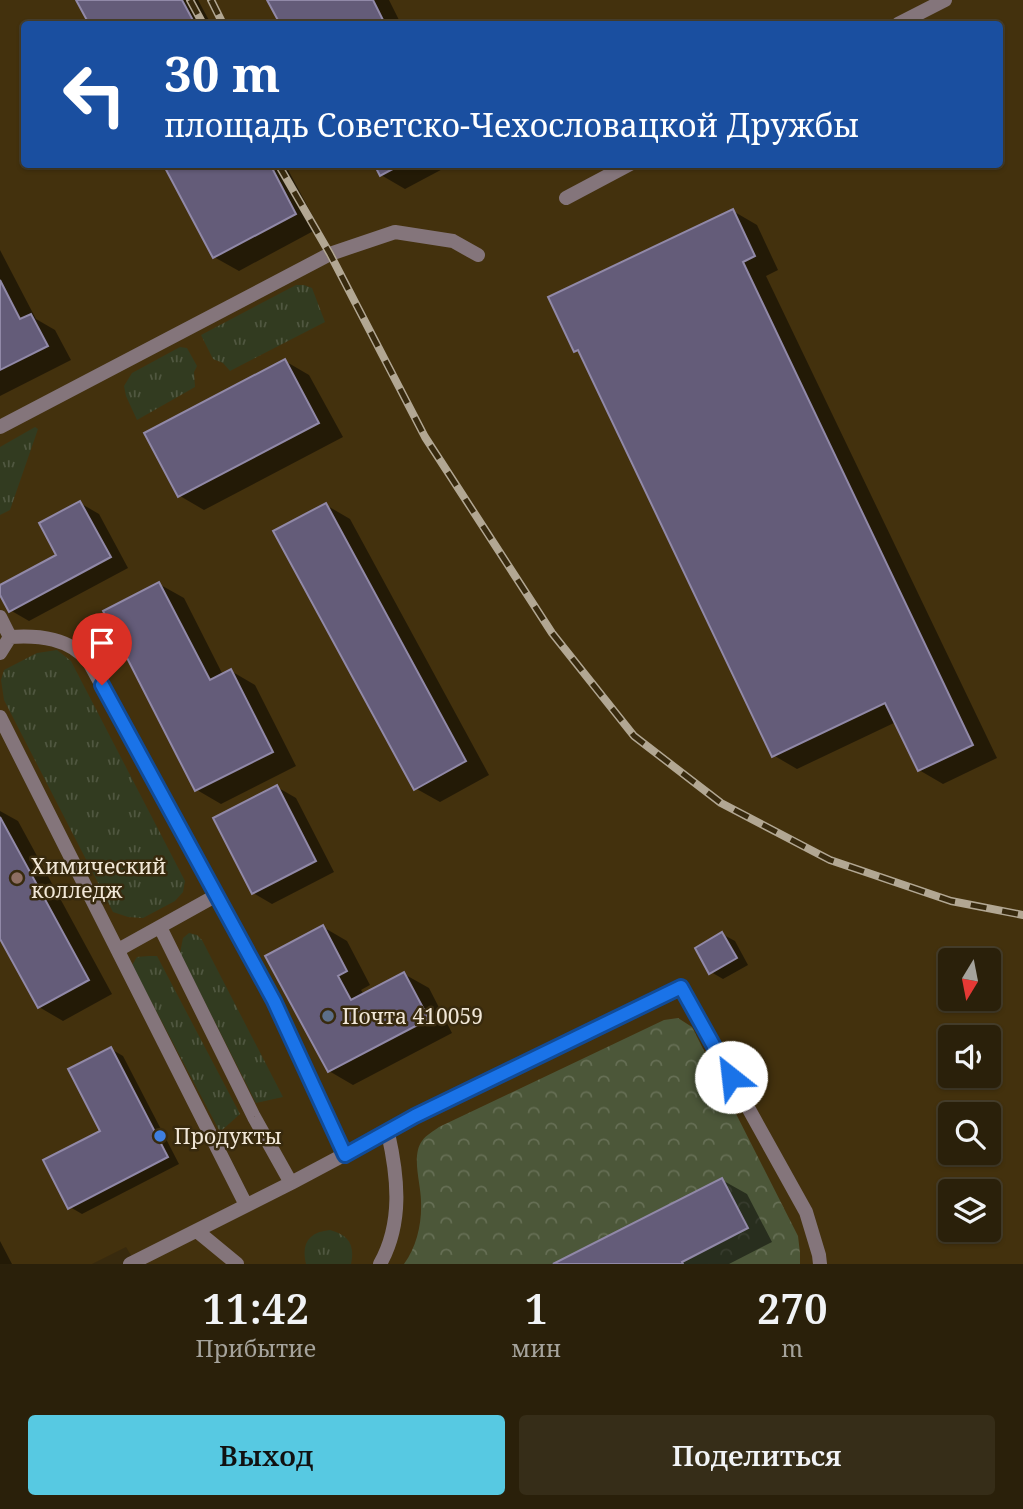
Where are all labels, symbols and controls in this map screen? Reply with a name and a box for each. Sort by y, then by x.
text: 30 m [164,40,280,106]
icon: left [49,49,140,140]
text: площадь Советско-Чехословацкой Дружбы [164,103,859,146]
pin [72,613,132,685]
icon: arrive [83,624,121,662]
place label: Химический колледж [31,852,166,904]
marker: Химический колледж [9,870,25,886]
north arrow [938,948,1001,1012]
map controls [938,948,1001,1242]
place label: Почта 410059 [342,1002,483,1030]
marker: Почта 410059 [320,1008,336,1024]
button: sound [938,1025,1001,1088]
position arrow [694,1040,768,1114]
button: search [938,1102,1001,1165]
place label: Продукты [174,1122,282,1150]
marker: Продукты [152,1128,168,1144]
button: layers [938,1179,1001,1242]
text: 11:42 [202,1279,309,1336]
text: 1 [524,1279,548,1336]
text: 270 [757,1279,828,1336]
text: Прибытие [195,1332,316,1364]
text: мин [511,1332,561,1364]
text: m [781,1332,803,1364]
button: Выход [28,1415,505,1495]
button: Поделиться [519,1415,995,1495]

